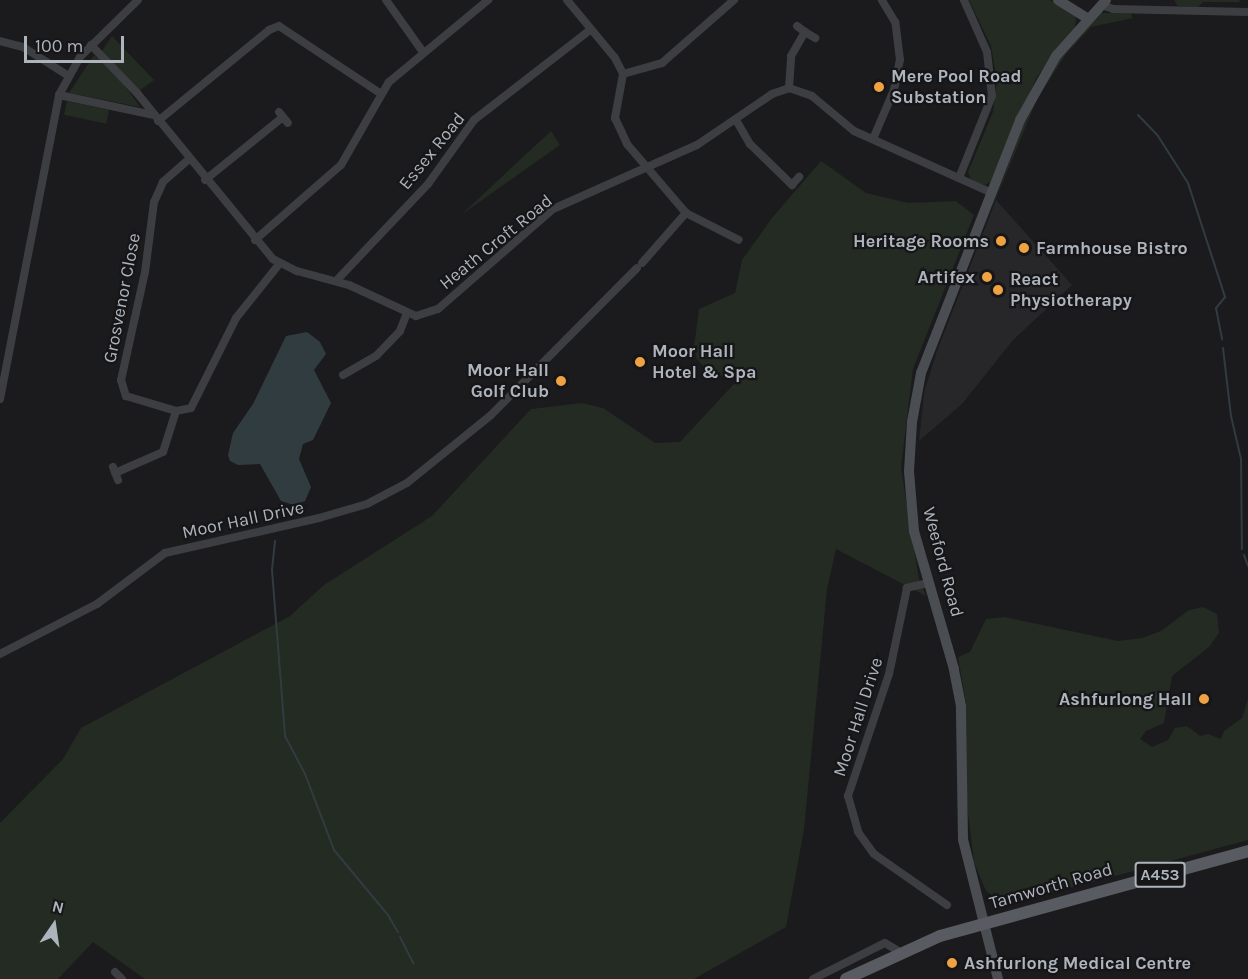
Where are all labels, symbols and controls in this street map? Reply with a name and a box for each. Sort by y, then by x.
scale bar [27,24,128,62]
text: 100 m [35,35,83,57]
place label: Mere Pool Road Substation [891,66,1022,109]
marker: Mere Pool Road Substation [872,80,886,94]
street label: Essex Road [394,108,470,194]
street label: Heath Croft Road [435,190,557,294]
place label: Heritage Rooms [853,230,989,252]
street label: Grosvenor Close [99,231,145,365]
marker: Heritage Rooms [994,234,1008,248]
place label: Farmhouse Bistro [1036,237,1188,259]
marker: Farmhouse Bistro [1017,241,1031,255]
place label: Artifex [918,266,975,288]
place label: React Physiotherapy [1010,269,1132,312]
marker: Artifex [980,270,994,284]
marker: React Physiotherapy [991,283,1005,297]
place label: Moor Hall Hotel & Spa [652,341,756,384]
marker: Moor Hall Hotel & Spa [633,355,647,369]
place label: Moor Hall Golf Club [467,360,549,403]
marker: Moor Hall Golf Club [554,374,568,388]
street label: Moor Hall Drive [180,497,306,543]
street label: Weeford Road [918,505,968,619]
street label: Moor Hall Drive [829,655,887,779]
place label: Ashfurlong Hall [1059,688,1192,710]
marker: Ashfurlong Hall [1197,692,1211,706]
street label: Tamworth Road [987,858,1115,914]
road number: A453 [1134,862,1186,888]
north arrow [24,895,84,955]
text: N [50,896,66,918]
place label: Ashfurlong Medical Centre [964,952,1191,974]
marker: Ashfurlong Medical Centre [945,956,959,970]

